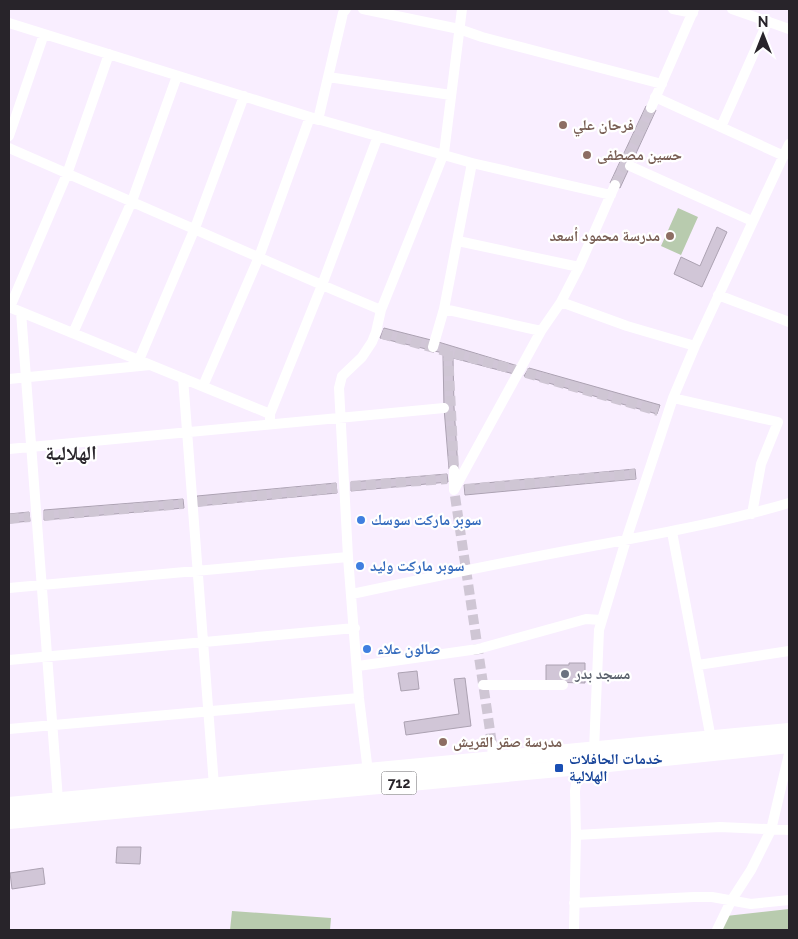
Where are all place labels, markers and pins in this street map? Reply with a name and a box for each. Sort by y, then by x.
place label: فرحان علي [573,116,634,137]
marker: فرحان علي [557,119,569,131]
place label: حسين مصطفى [597,146,682,164]
marker: حسين مصطفى [581,149,593,161]
place label: مدرسة محمود أسعد [550,227,660,245]
marker: مدرسة محمود أسعد [664,230,676,242]
place label: سوبر ماركت سوسك [371,511,482,529]
marker: سوبر ماركت سوسك [355,514,367,526]
place label: سوبر ماركت وليد [370,557,464,575]
marker: سوبر ماركت وليد [354,560,366,572]
place label: صالون علاء [377,640,441,658]
marker: صالون علاء [361,643,373,655]
place label: مسجد بدر [574,665,630,683]
marker: مسجد بدر [559,668,571,680]
place label: مدرسة صقر القريش [453,733,562,751]
marker: مدرسة صقر القريش [437,736,449,748]
place label: خدمات الحافلات الهلالية [569,750,663,785]
marker: خدمات الحافلات الهلالية [553,762,565,774]

